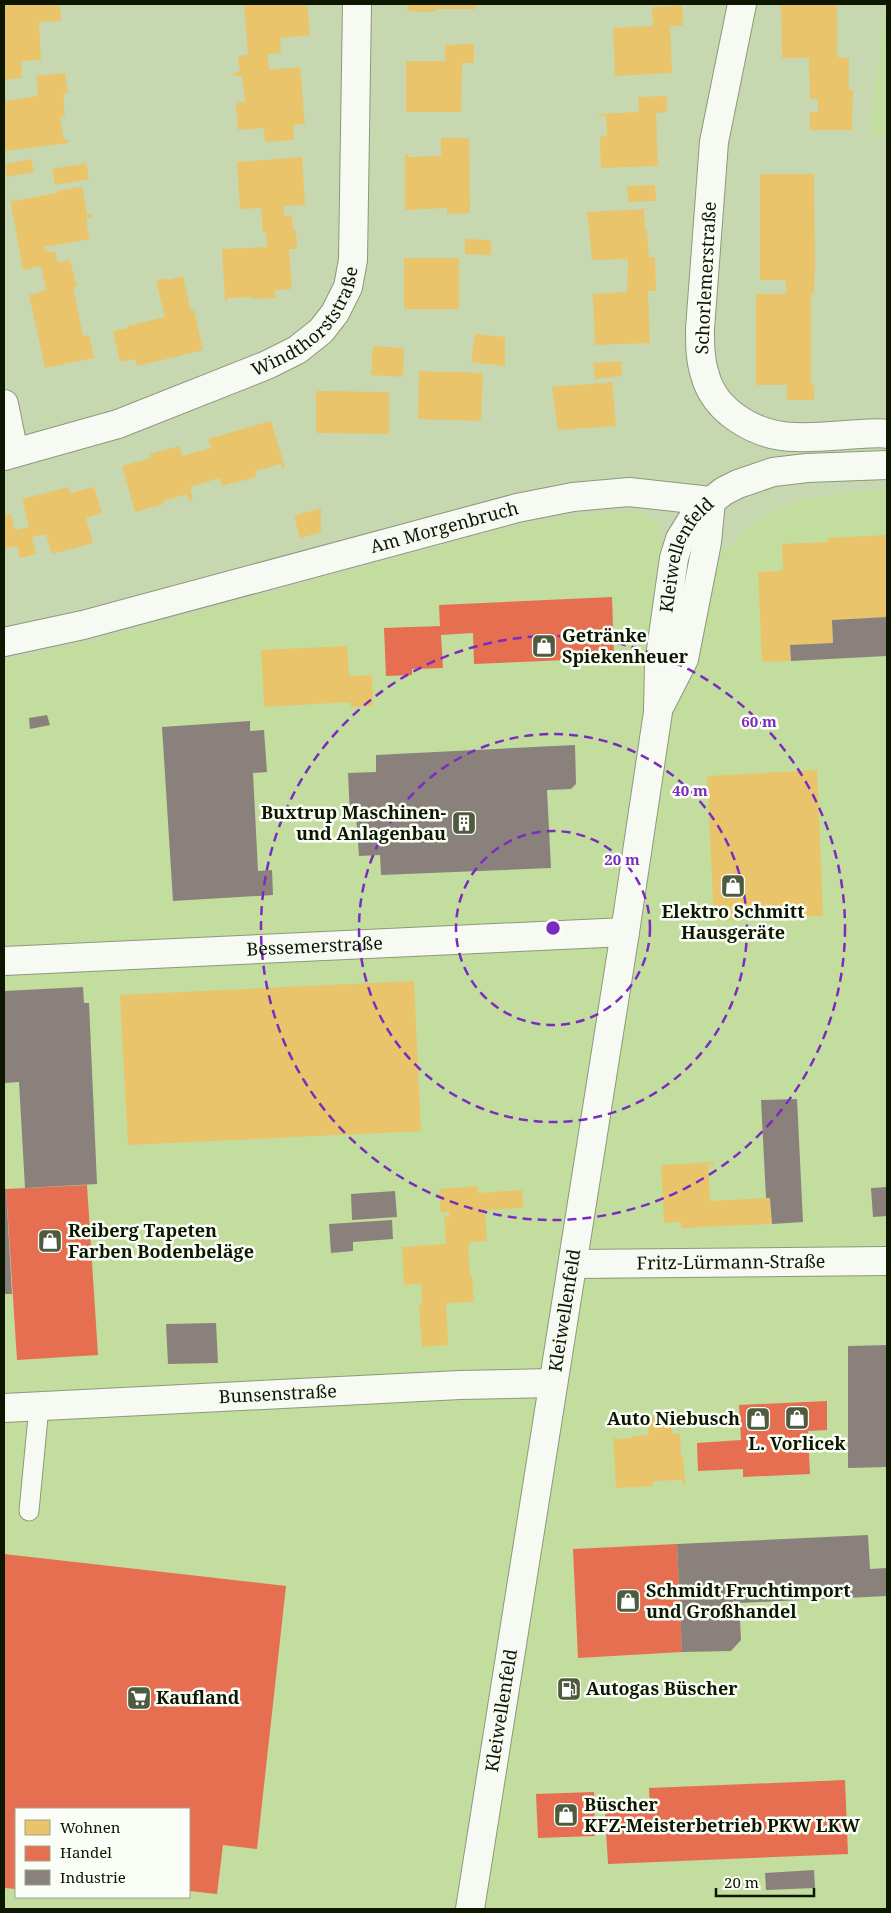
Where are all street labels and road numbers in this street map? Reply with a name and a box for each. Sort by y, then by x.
street label: Schorlemerstraße [689,201,721,355]
street label: Windthorststraße [247,264,363,381]
street label: Kleiwellenfeld [653,492,719,614]
street label: Am Morgenbruch [367,495,521,558]
street label: Bessemerstraße [246,930,383,961]
street label: Kleiwellenfeld [542,1247,586,1374]
street label: Fritz-Lürmann-Straße [636,1249,826,1274]
street label: Bunsenstraße [218,1378,337,1408]
street label: Kleiwellenfeld [479,1647,522,1774]

